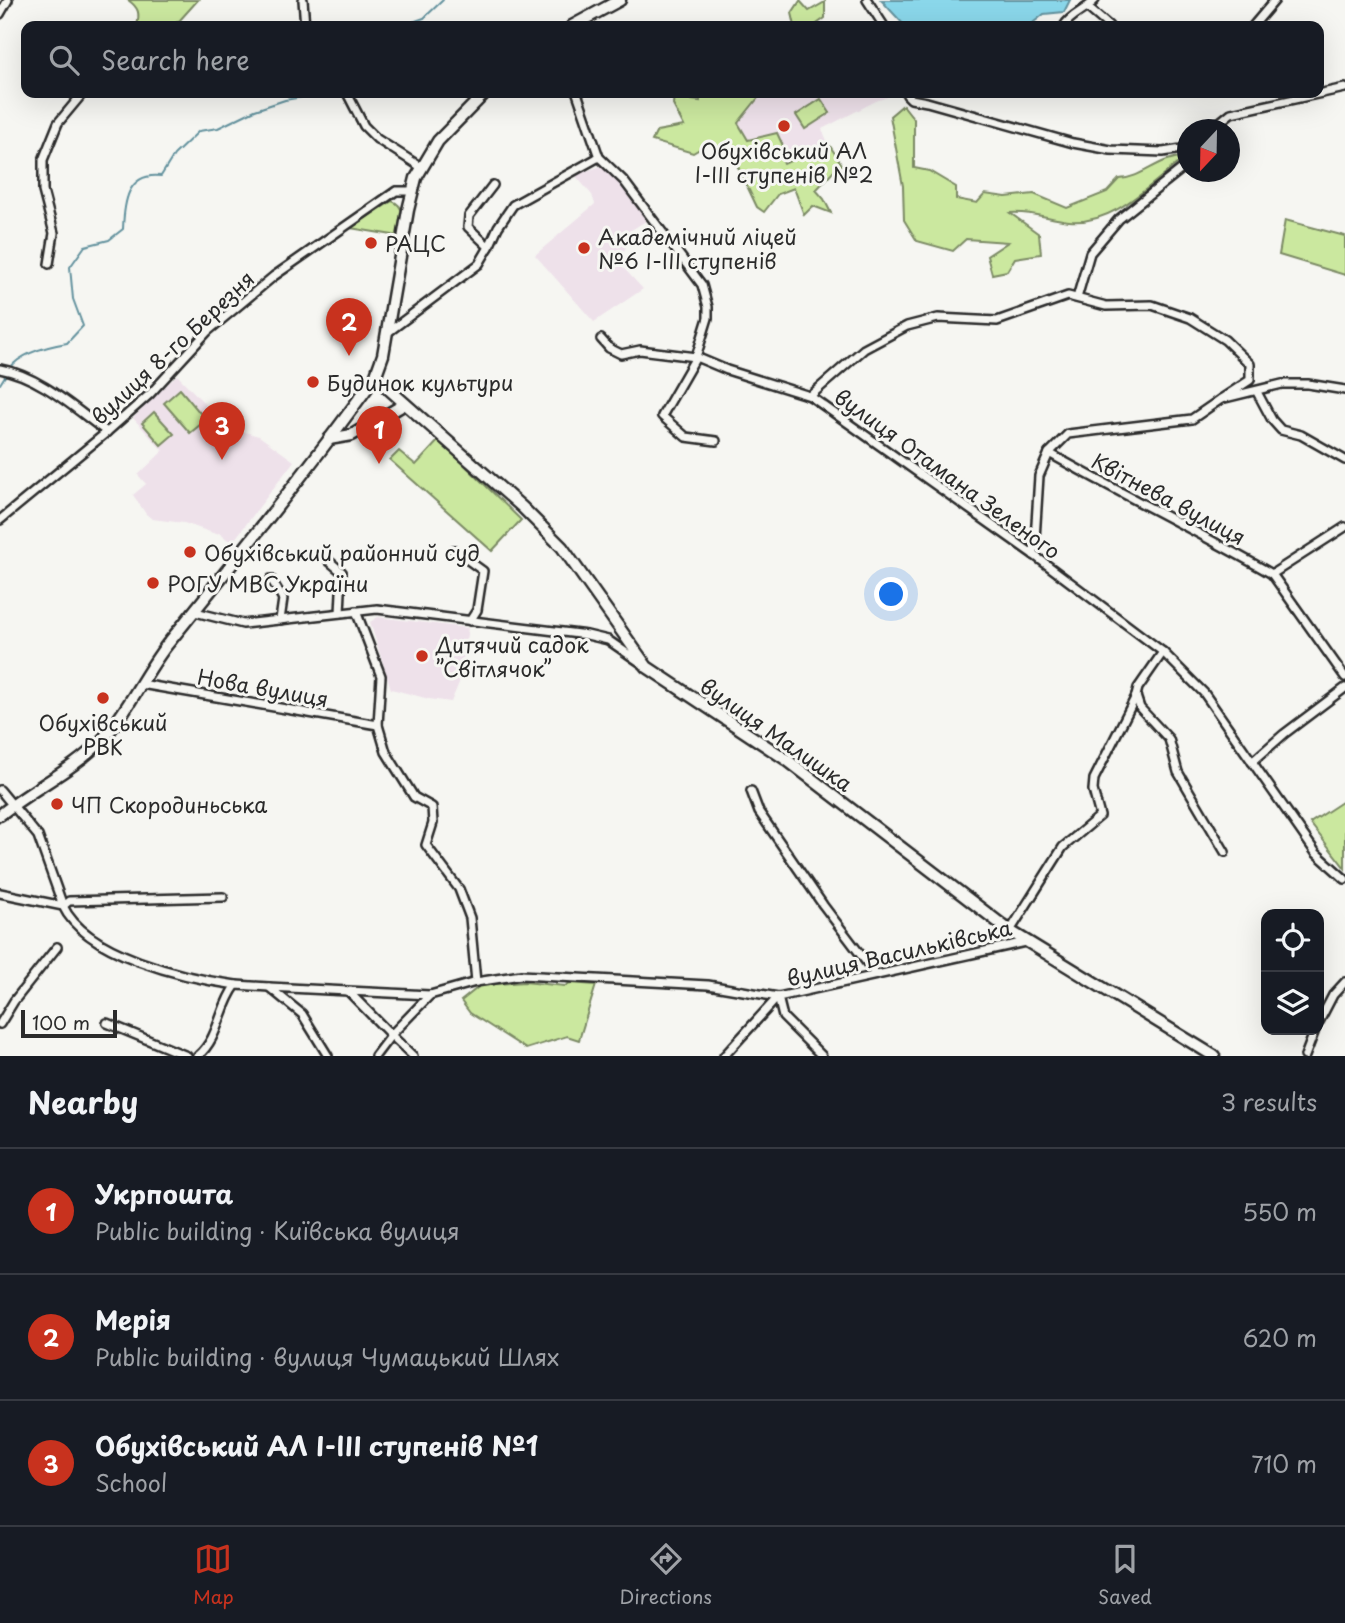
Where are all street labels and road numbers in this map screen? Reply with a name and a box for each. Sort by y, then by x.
street label: вулиця 8-го Березня [83,263,261,431]
street label: вулиця Отамана Зеленого [828,380,1068,566]
street label: Квітнева вулиця [1086,444,1252,552]
street label: Нова вулиця [195,660,331,714]
street label: вулиця Малишка [694,669,860,799]
street label: вулиця Васильківська [783,911,1015,993]

